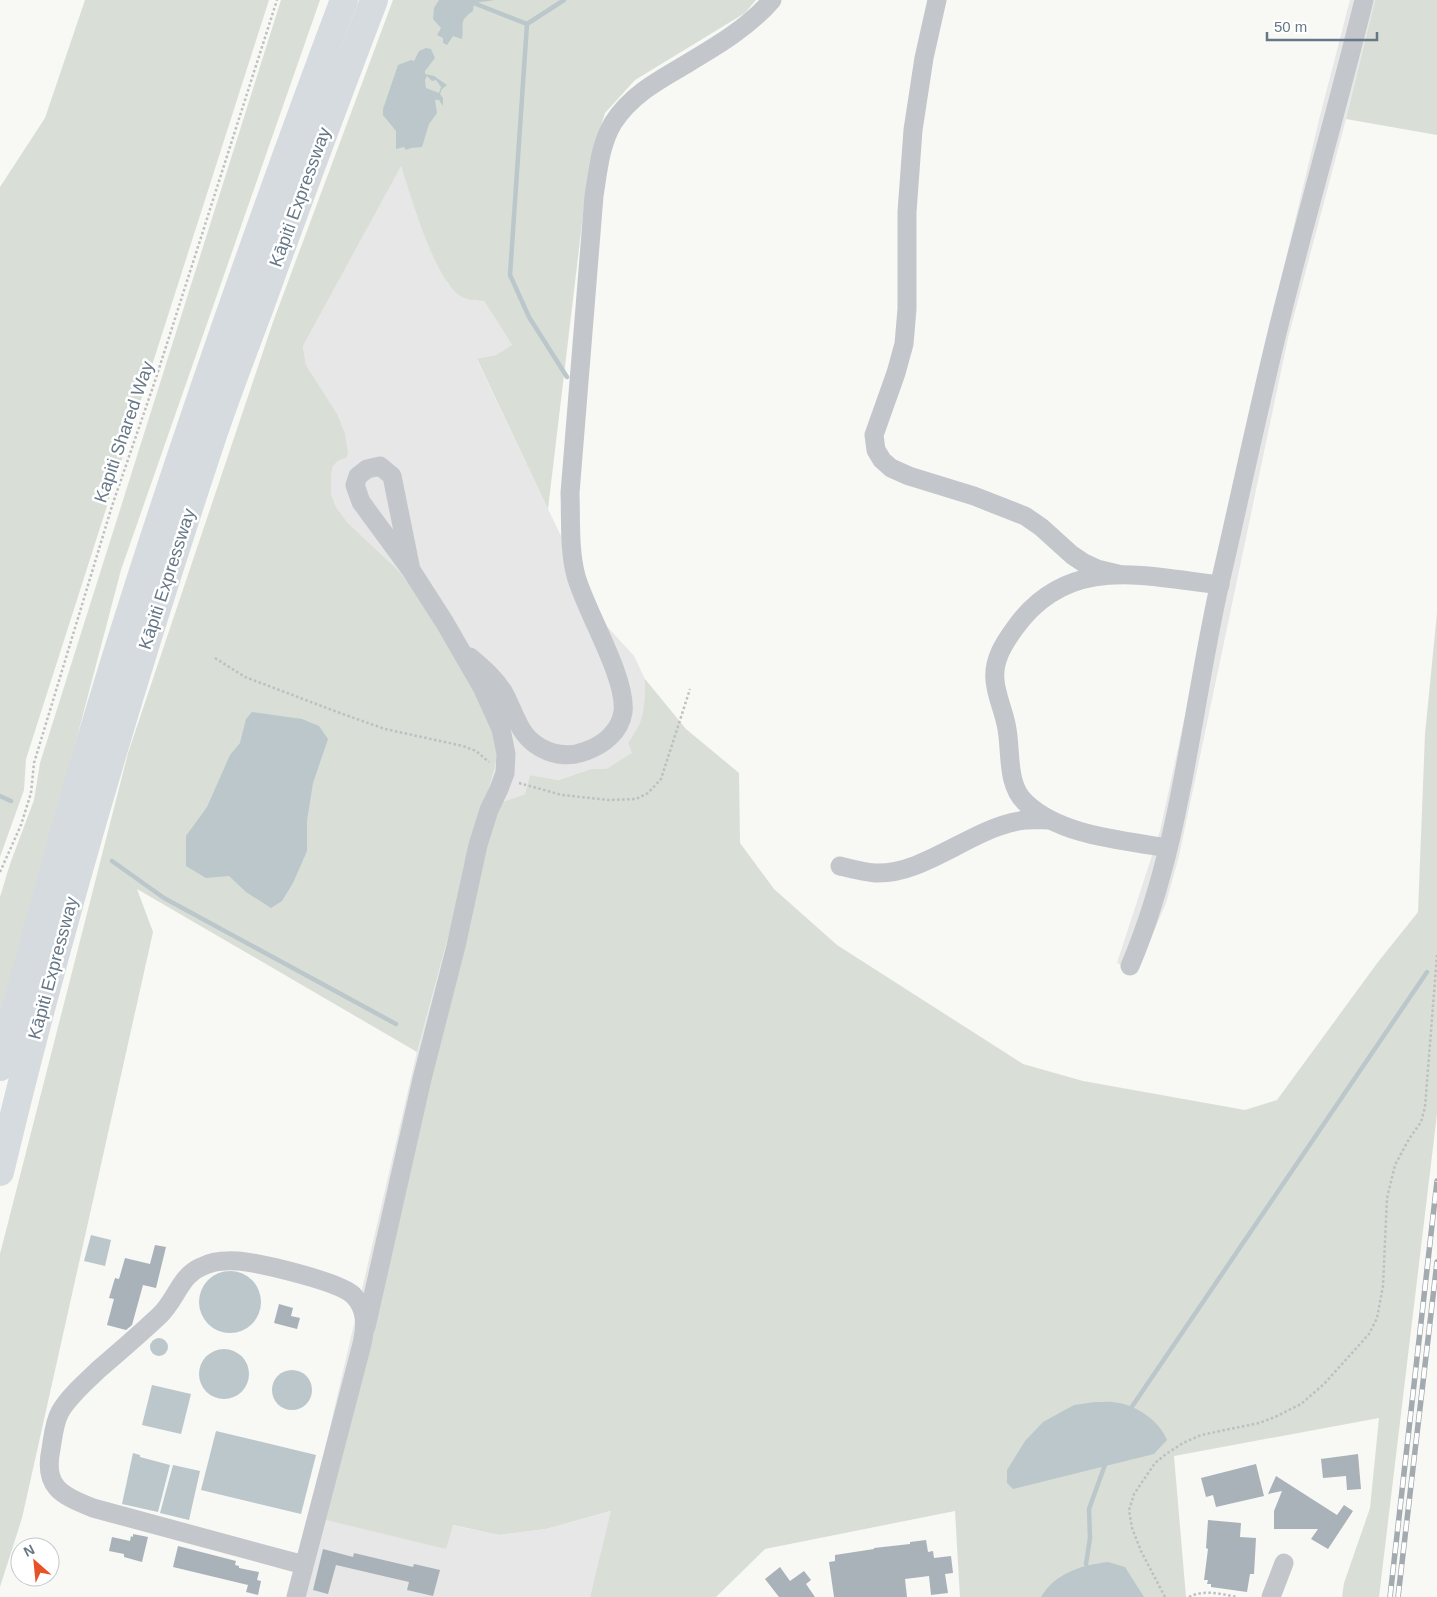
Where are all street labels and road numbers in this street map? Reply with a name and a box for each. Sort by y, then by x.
street label: Kāpiti Expressway [265,124,335,270]
street label: Kapiti Shared Way [90,359,158,505]
street label: Kāpiti Expressway [135,506,199,652]
street label: Kāpiti Expressway [24,894,82,1042]

